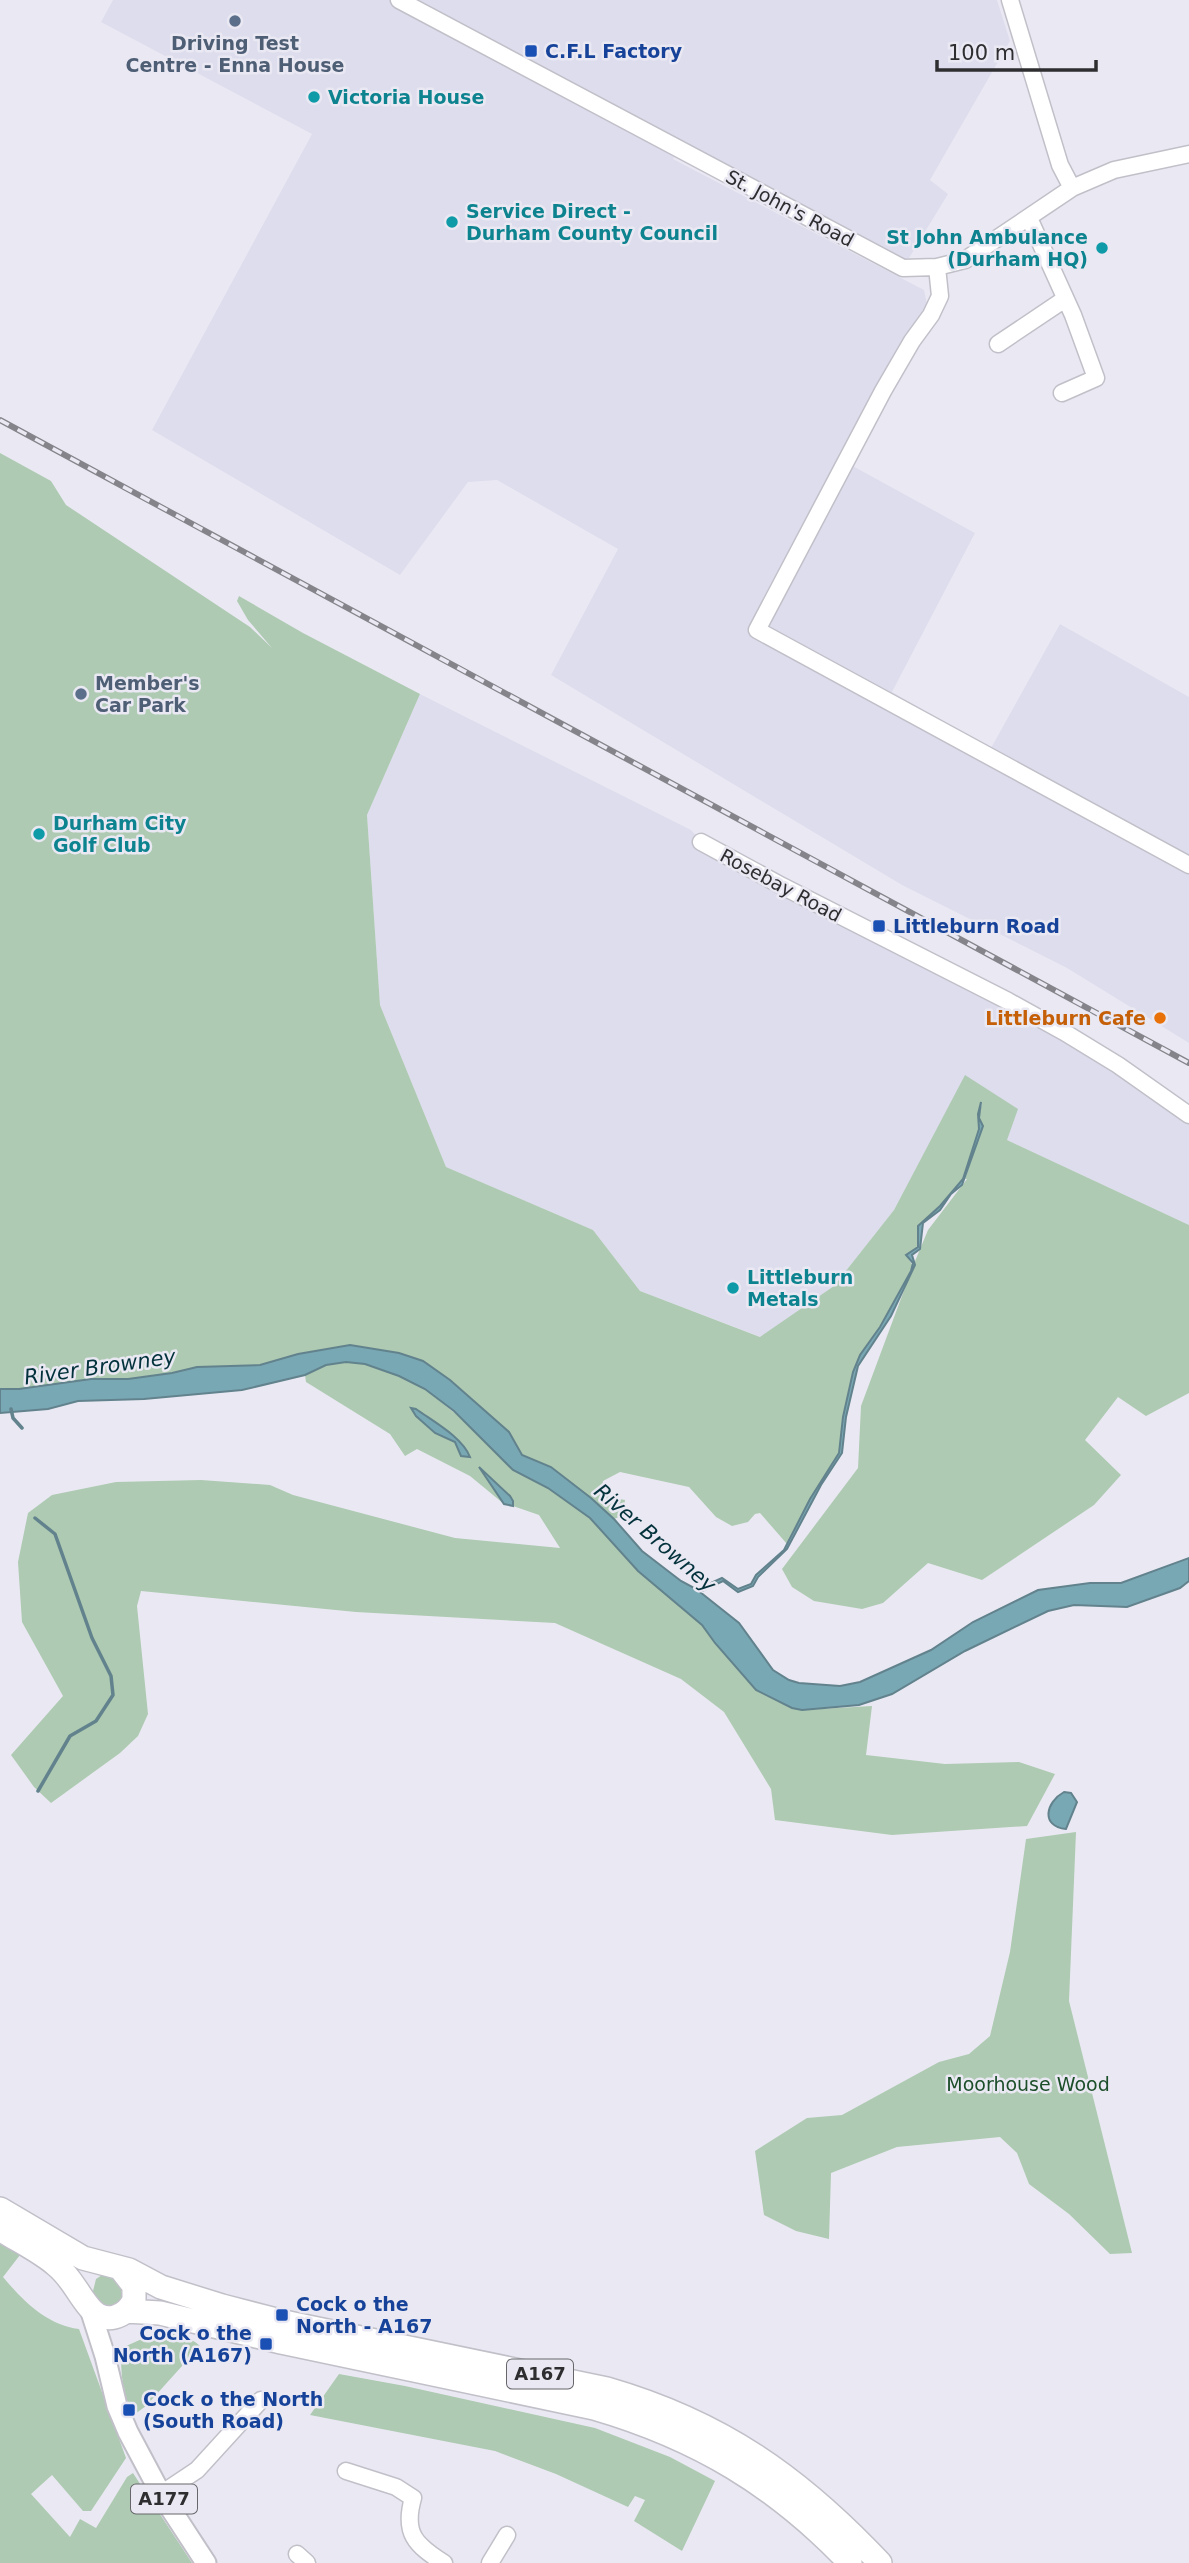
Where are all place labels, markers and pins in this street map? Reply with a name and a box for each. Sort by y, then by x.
marker: Driving Test Centre - Enna House [227,13,243,29]
place label: Driving Test Centre - Enna House [126,32,344,76]
place label: C.F.L Factory [545,40,683,62]
marker: C.F.L Factory [523,43,539,59]
place label: Victoria House [328,86,484,108]
marker: Victoria House [306,89,322,105]
place label: Service Direct - Durham County Council [466,200,718,244]
marker: Service Direct - Durham County Council [444,214,460,230]
place label: St John Ambulance (Durham HQ) [886,226,1088,270]
marker: St John Ambulance (Durham HQ) [1094,240,1110,256]
place label: Member's Car Park [95,672,200,716]
marker: Member's Car Park [73,686,89,702]
place label: Durham City Golf Club [53,812,187,856]
marker: Durham City Golf Club [31,826,47,842]
place label: Littleburn Road [893,915,1060,937]
marker: Littleburn Road [871,918,887,934]
place label: Littleburn Cafe [985,1007,1146,1029]
marker: Littleburn Cafe [1152,1010,1168,1026]
place label: Littleburn Metals [747,1266,853,1310]
marker: Littleburn Metals [725,1280,741,1296]
place label: Cock o the North - A167 [296,2293,432,2337]
marker: Cock o the North - A167 [274,2307,290,2323]
place label: Cock o the North (A167) [113,2322,252,2366]
marker: Cock o the North (A167) [258,2336,274,2352]
place label: Cock o the North (South Road) [143,2388,323,2432]
marker: Cock o the North (South Road) [121,2402,137,2418]

